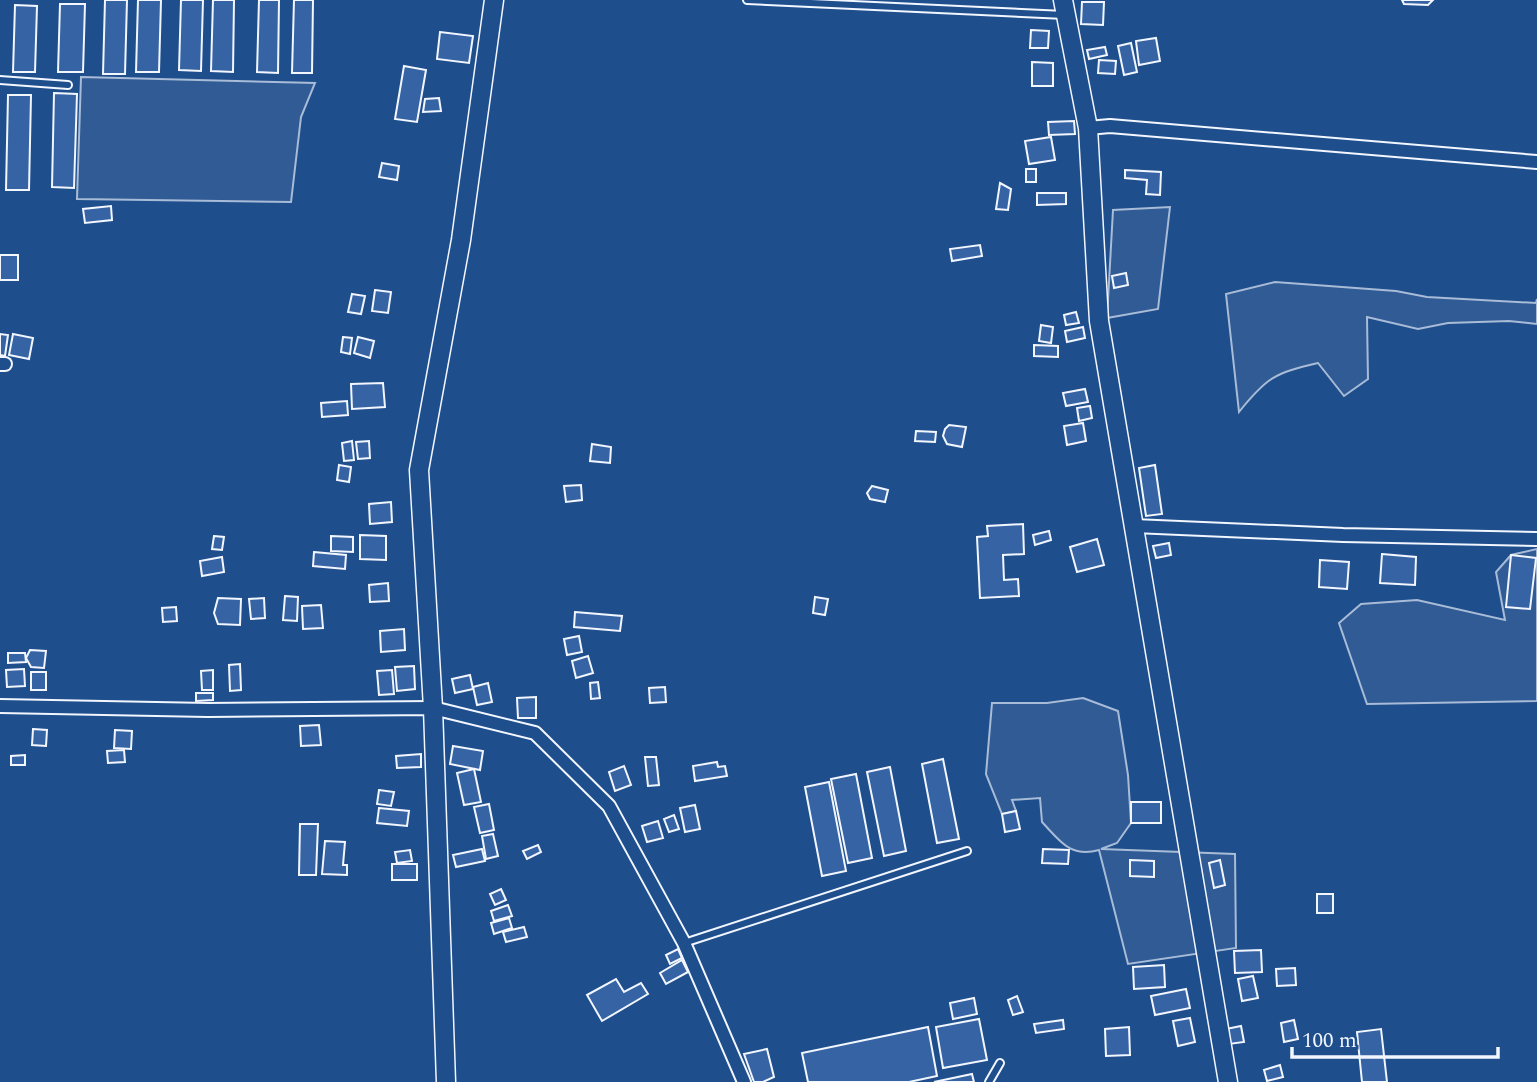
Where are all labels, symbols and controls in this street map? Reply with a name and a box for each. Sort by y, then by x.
scale bar [1292,1016,1498,1060]
text: 100 m [1302,1025,1357,1057]

